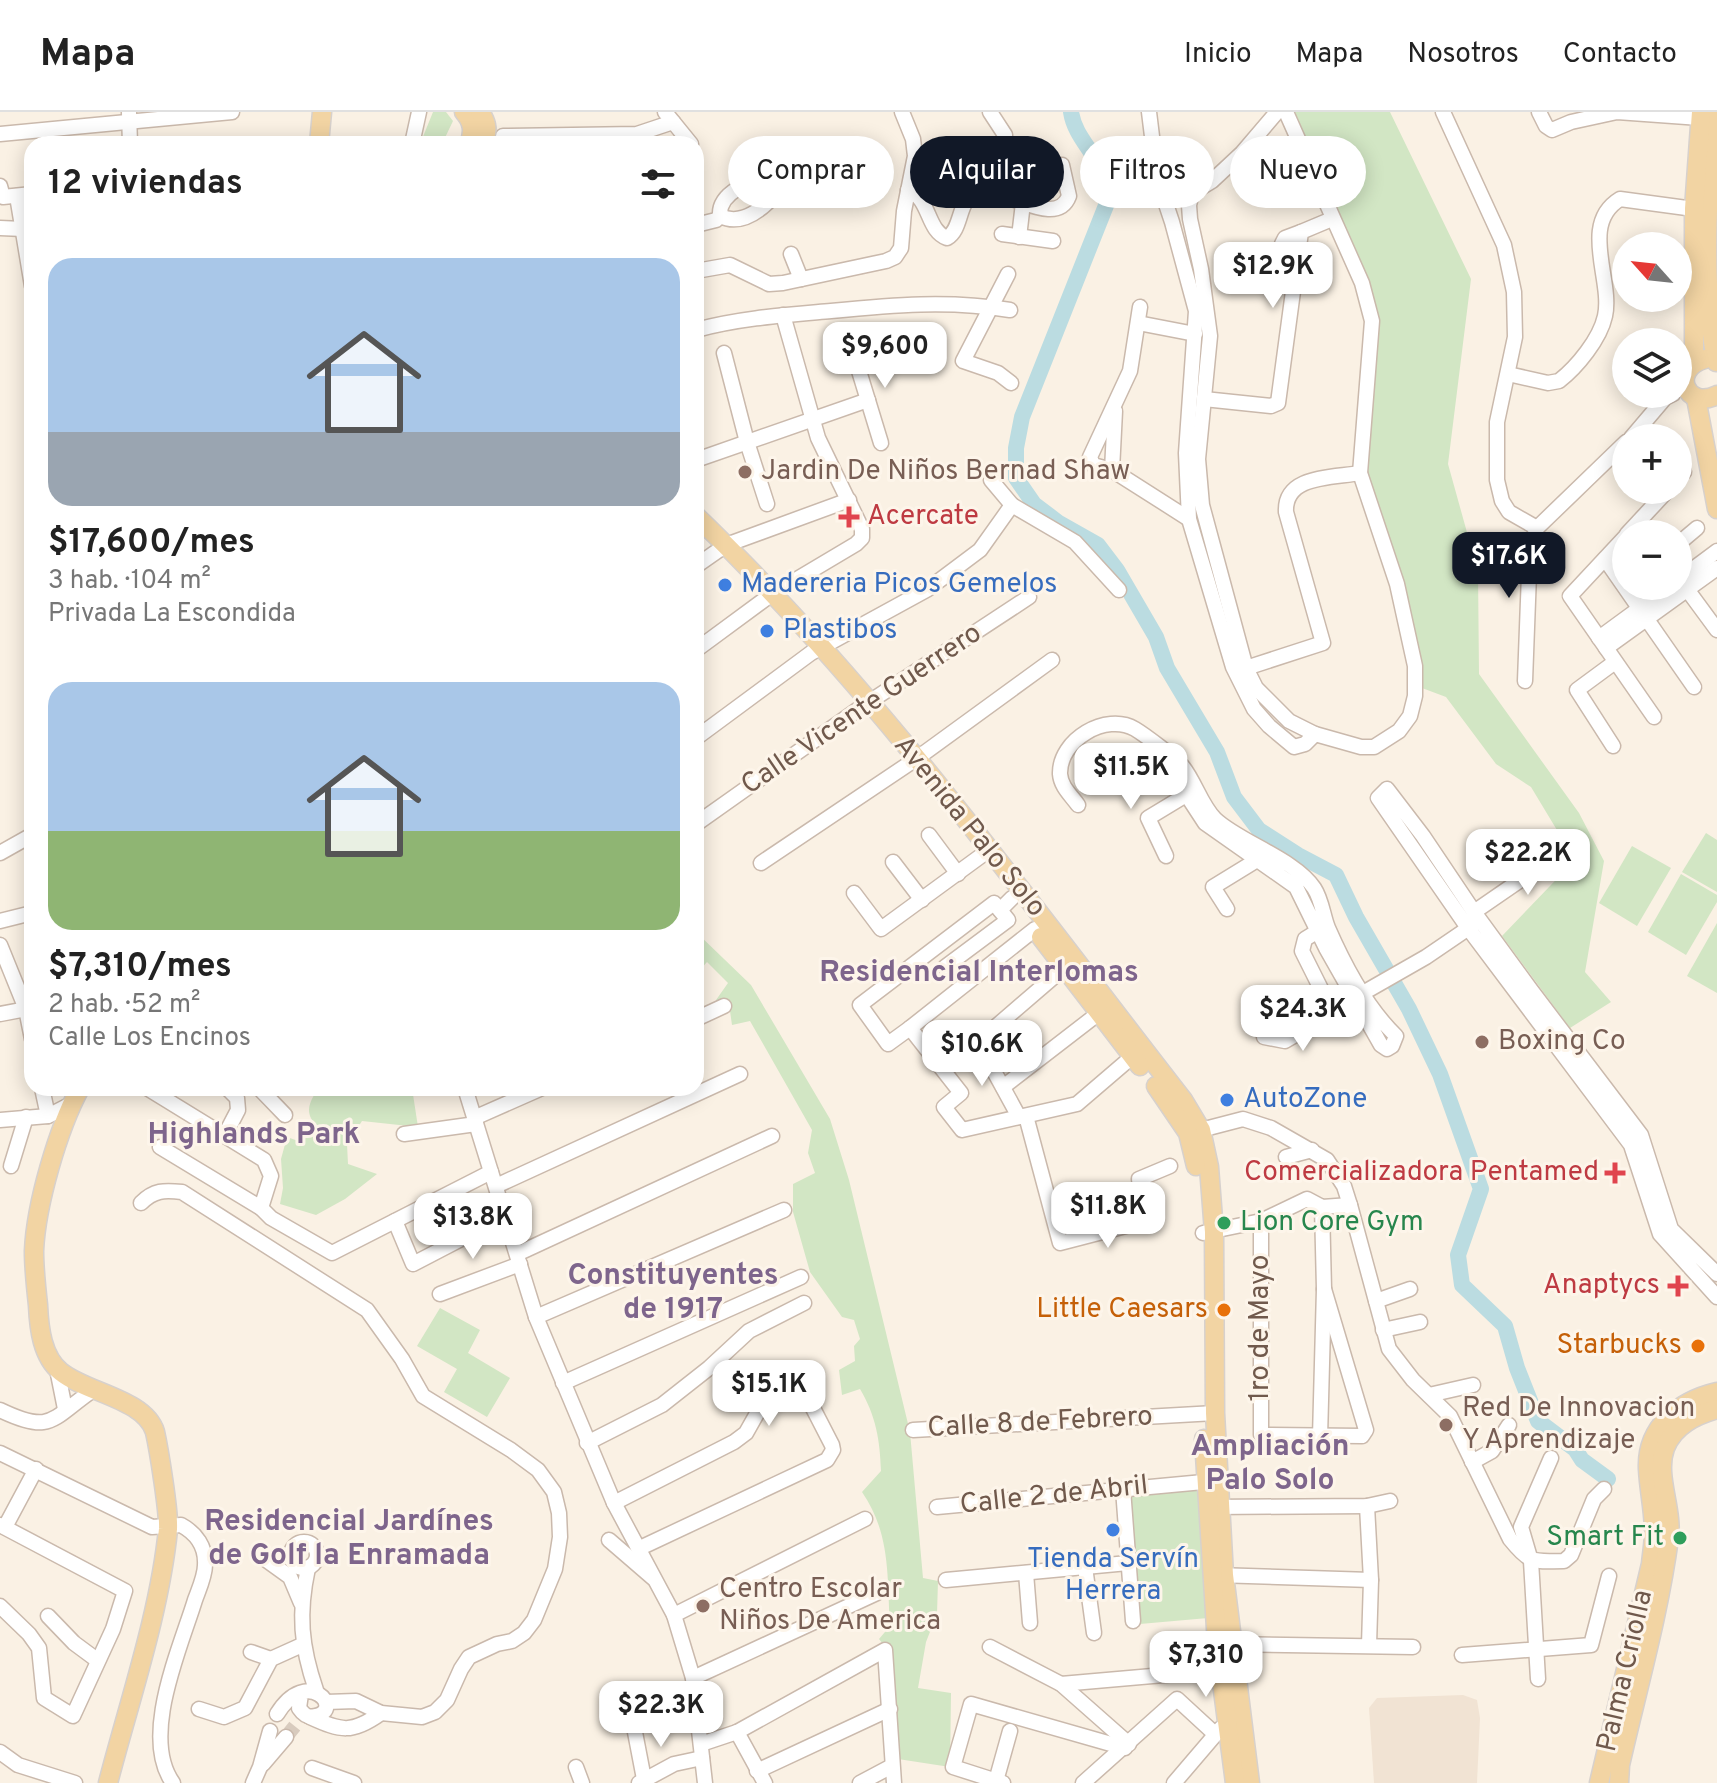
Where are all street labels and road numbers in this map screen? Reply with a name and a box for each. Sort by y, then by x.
street label: Calle Vicente Guerrero [735,616,989,804]
street label: Avenida Palo Solo [885,729,1053,925]
street label: 1ro de Mayo [1243,1255,1279,1401]
street label: Calle 8 de Febrero [926,1399,1154,1447]
street label: Calle 2 de Abril [958,1468,1150,1524]
street label: Palma Criolla [1590,1586,1662,1756]

